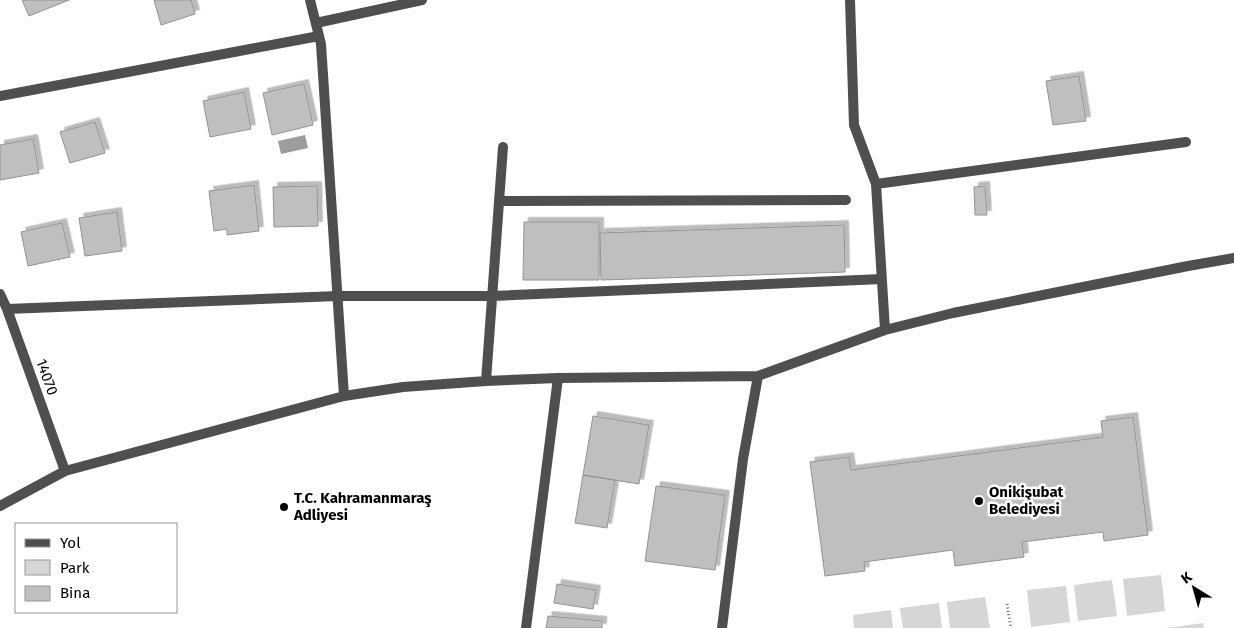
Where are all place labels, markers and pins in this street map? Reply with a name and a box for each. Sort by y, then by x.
place label: Onikişubat Belediyesi [989,483,1064,518]
place label: T.C. Kahramanmaraş Adliyesi [293,489,431,524]
marker: Onikişubat Belediyesi [973,495,985,507]
marker: T.C. Kahramanmaraş Adliyesi [278,501,290,513]

